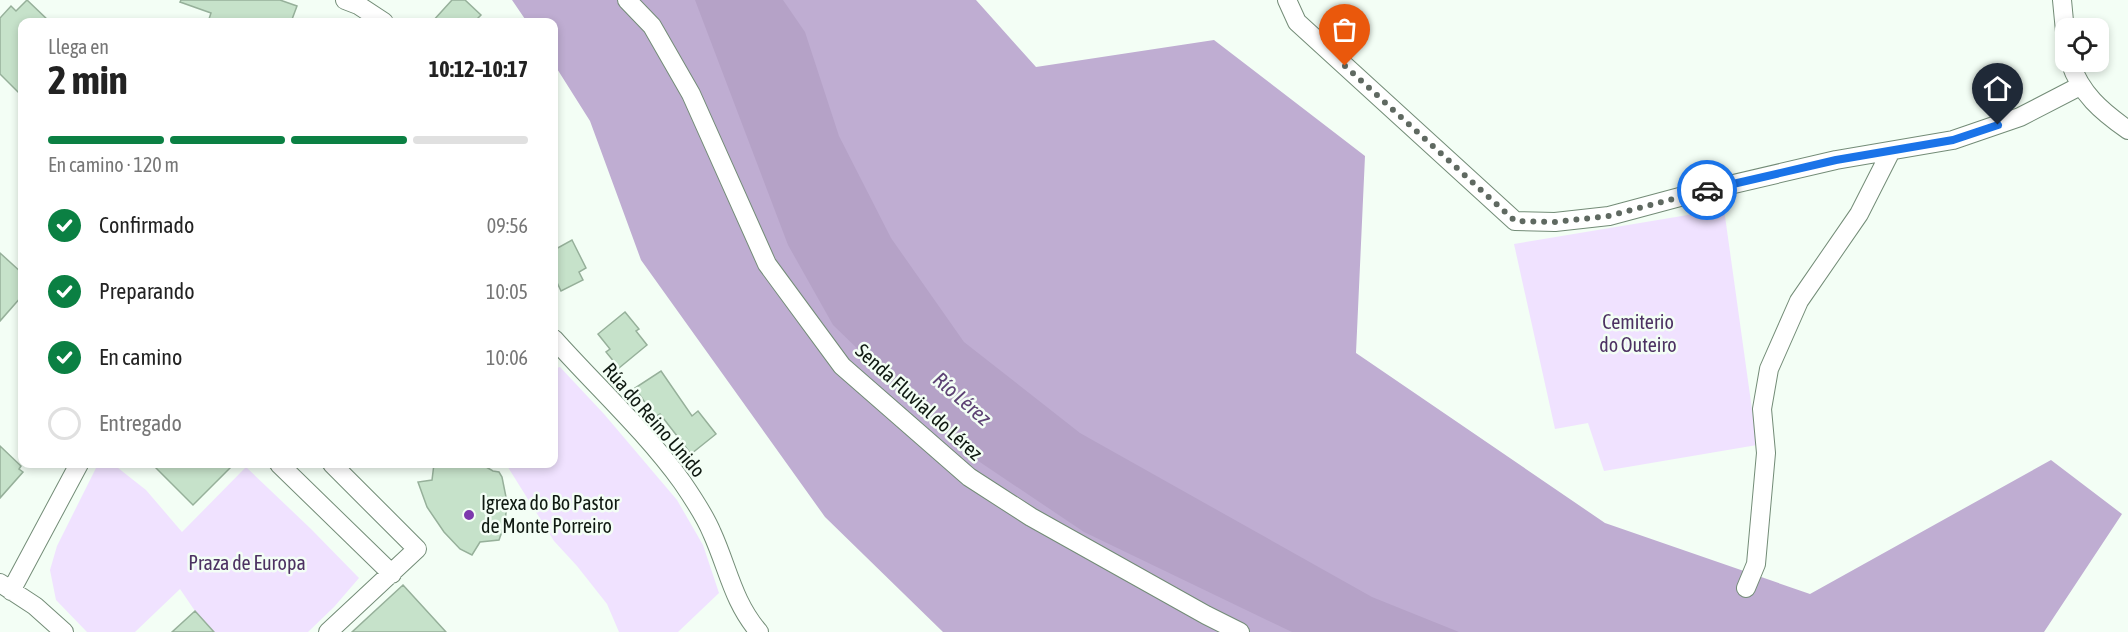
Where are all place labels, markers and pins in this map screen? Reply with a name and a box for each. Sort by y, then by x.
pin [1319,4,1370,66]
pin [1972,63,2023,125]
place label: Igrexa do Bo Pastor de Monte Porreiro [481,491,621,537]
marker: Igrexa do Bo Pastor de Monte Porreiro [462,508,476,522]

